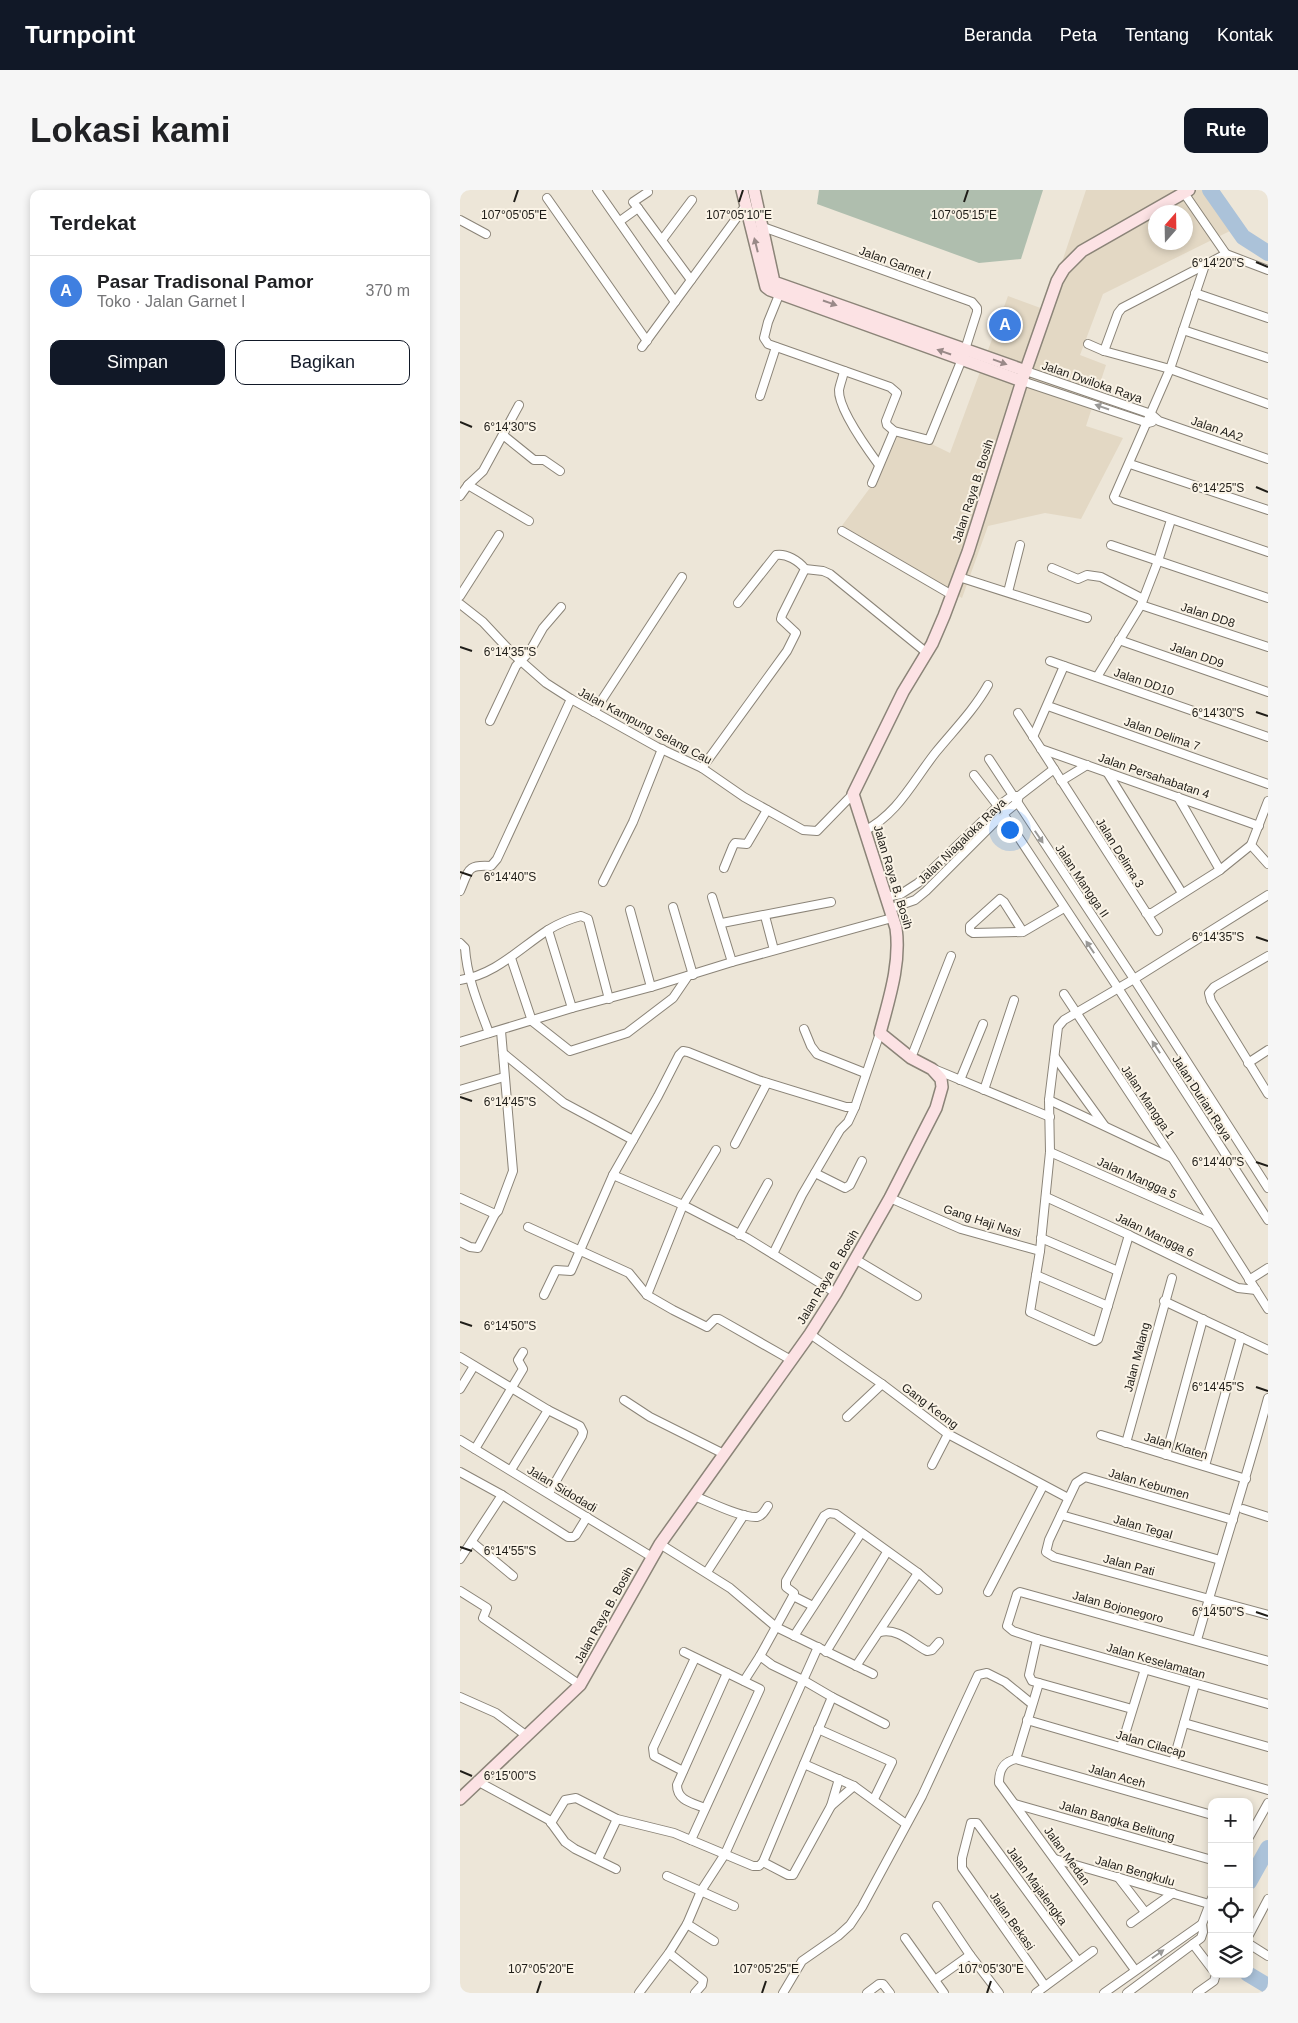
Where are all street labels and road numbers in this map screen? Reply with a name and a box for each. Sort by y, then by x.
street label: Jalan Garnet I [857,244,933,282]
street label: Jalan Dwiloka Raya [1040,358,1144,406]
street label: Jalan AA2 [1189,414,1245,445]
street label: Jalan Raya B. Bosih [950,437,996,545]
street label: Jalan DD8 [1179,600,1237,630]
street label: Jalan DD9 [1168,639,1226,671]
street label: Jalan DD10 [1112,665,1176,699]
street label: Jalan Kampung Selang Cau [576,685,714,767]
street label: Jalan Delima 7 [1122,714,1202,754]
street label: Jalan Persahabatan 4 [1097,750,1212,802]
street label: Jalan Niagaloka Raya [915,795,1009,887]
street label: Jalan Delima 3 [1093,816,1147,891]
street label: Jalan Raya B. Bosih [871,823,915,931]
street label: Jalan Mangga II [1052,842,1112,920]
street label: Jalan Durian Raya [1169,1053,1235,1143]
street label: Jalan Mangga 1 [1118,1063,1178,1142]
street label: Jalan Mangga 5 [1095,1154,1179,1202]
street label: Gang Haji Nasi [941,1202,1023,1240]
street label: Jalan Mangga 6 [1114,1210,1197,1260]
street label: Jalan Raya B. Bosih [794,1227,862,1327]
street label: Jalan Malang [1121,1321,1153,1393]
street label: Gang Keong [899,1380,961,1432]
street label: Jalan Klaten [1142,1430,1210,1462]
street label: Jalan Sidodadi [525,1463,599,1515]
street label: Jalan Kebumen [1107,1466,1191,1502]
street label: Jalan Tegal [1112,1512,1174,1542]
street label: Jalan Pati [1102,1551,1156,1579]
street label: Jalan Raya B. Bosih [572,1564,636,1666]
street label: Jalan Bojonegoro [1071,1588,1165,1626]
street label: Jalan Keselamatan [1105,1640,1207,1682]
street label: Jalan Cilacap [1114,1727,1188,1761]
street label: Jalan Aceh [1087,1761,1147,1791]
street label: Jalan Bangka Belitung [1058,1798,1176,1844]
street label: Jalan Medan [1041,1824,1093,1888]
street label: Jalan Majalengka [1004,1844,1070,1928]
street label: Jalan Bengkulu [1094,1853,1176,1889]
street label: Jalan Bekasi [987,1889,1037,1953]

